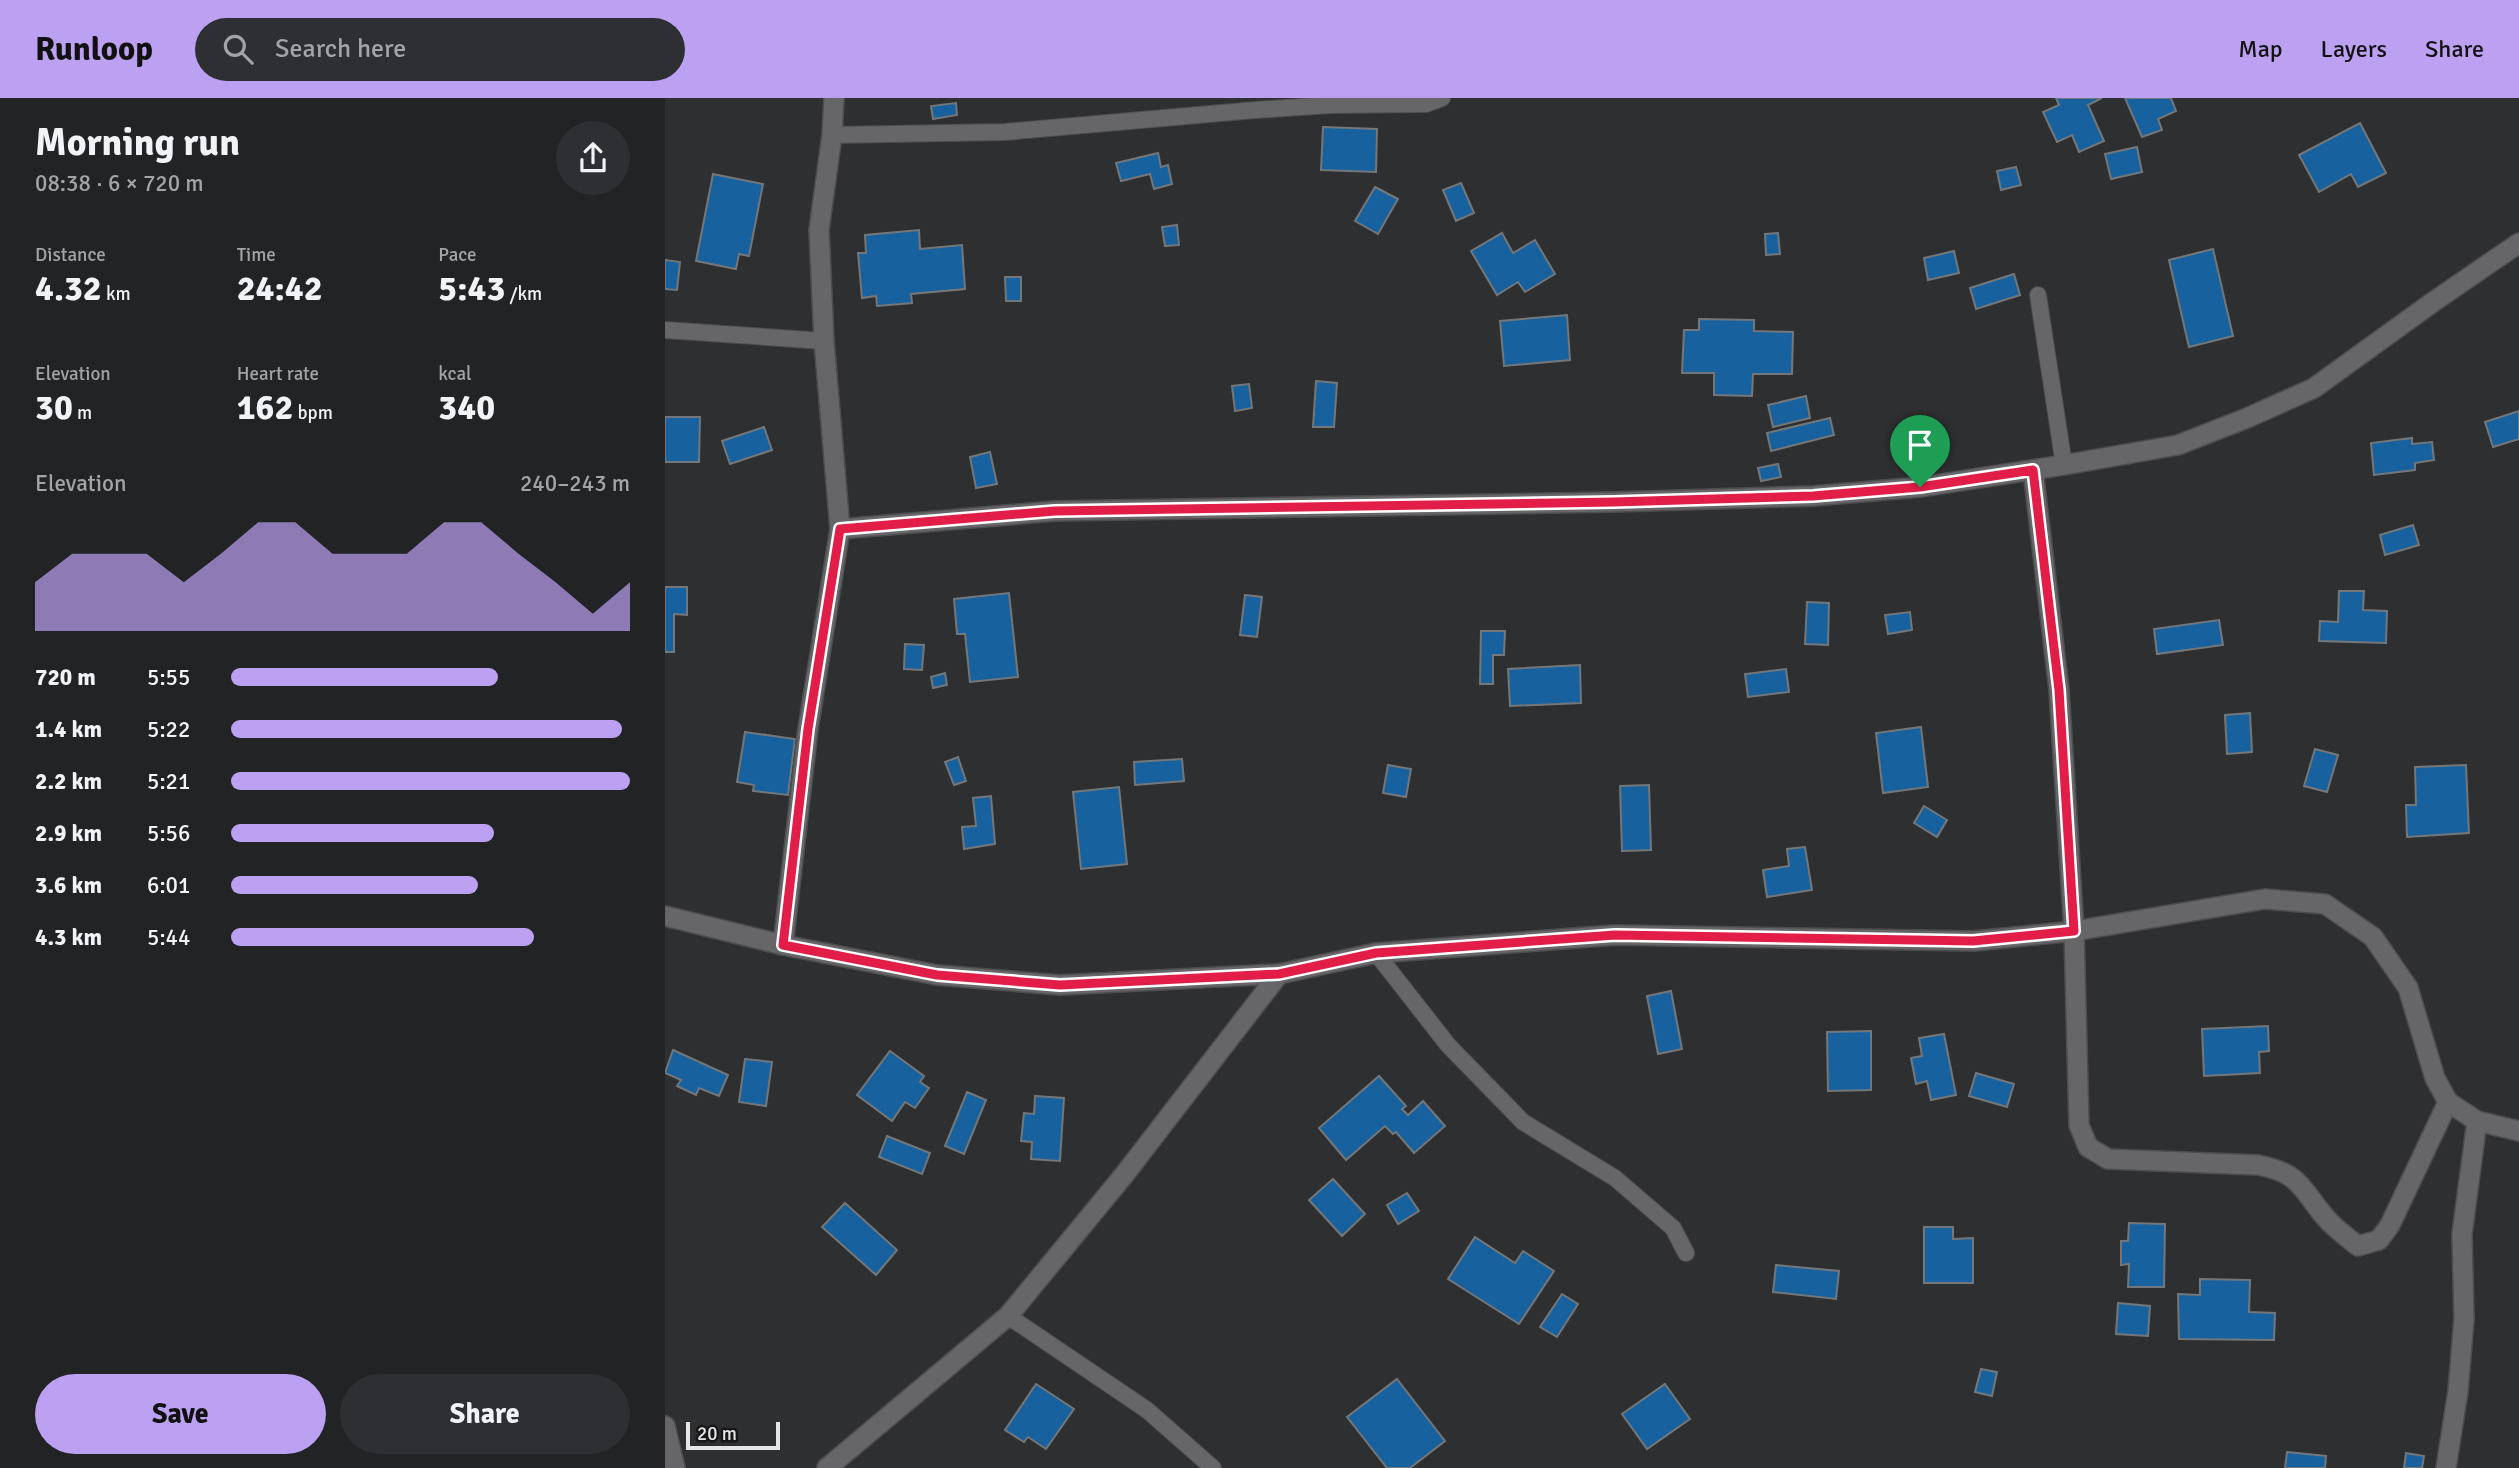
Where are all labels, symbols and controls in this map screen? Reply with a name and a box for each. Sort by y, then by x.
search box [195,18,685,81]
text: Runloop [35,29,153,70]
icon: search [219,30,257,68]
text: Search here [275,33,406,65]
text: Map [2238,34,2283,64]
text: Layers [2321,34,2387,64]
text: Share [2425,34,2484,64]
text: Morning run [35,119,240,166]
button: share [556,121,630,195]
text: 08:38 · 6 × 720 m [35,169,204,198]
text: Distance [35,243,106,267]
text: Time [237,243,276,267]
text: Pace [438,243,477,267]
text: 4.32 [35,267,102,310]
text: 24:42 [237,267,323,310]
text: 5:43 [438,267,505,310]
text: km [102,282,131,306]
text: /km [505,282,542,306]
text: Elevation [35,362,111,386]
text: Heart rate [237,362,319,386]
text: kcal [438,362,472,386]
text: 30 [35,386,73,429]
text: 162 [237,386,293,429]
text: 340 [438,386,495,429]
text: m [73,401,92,425]
text: bpm [293,401,333,425]
pin [1890,415,1950,487]
icon: arrive [1901,426,1939,464]
text: Elevation [35,469,127,498]
text: 240–243 m [520,469,630,498]
text: 720 m [35,663,96,692]
text: 5:55 [147,663,190,692]
text: 1.4 km [35,715,102,744]
text: 5:22 [147,715,190,744]
text: 2.2 km [35,767,102,796]
text: 5:21 [147,767,190,796]
text: 2.9 km [35,819,102,848]
text: 5:56 [147,819,190,848]
text: 3.6 km [35,871,102,900]
text: 6:01 [147,871,190,900]
text: 4.3 km [35,923,102,952]
text: 5:44 [147,923,190,952]
button: Save [35,1374,326,1454]
button: Share [340,1374,630,1454]
scale bar [686,1419,781,1451]
text: 20 m [697,1422,737,1446]

